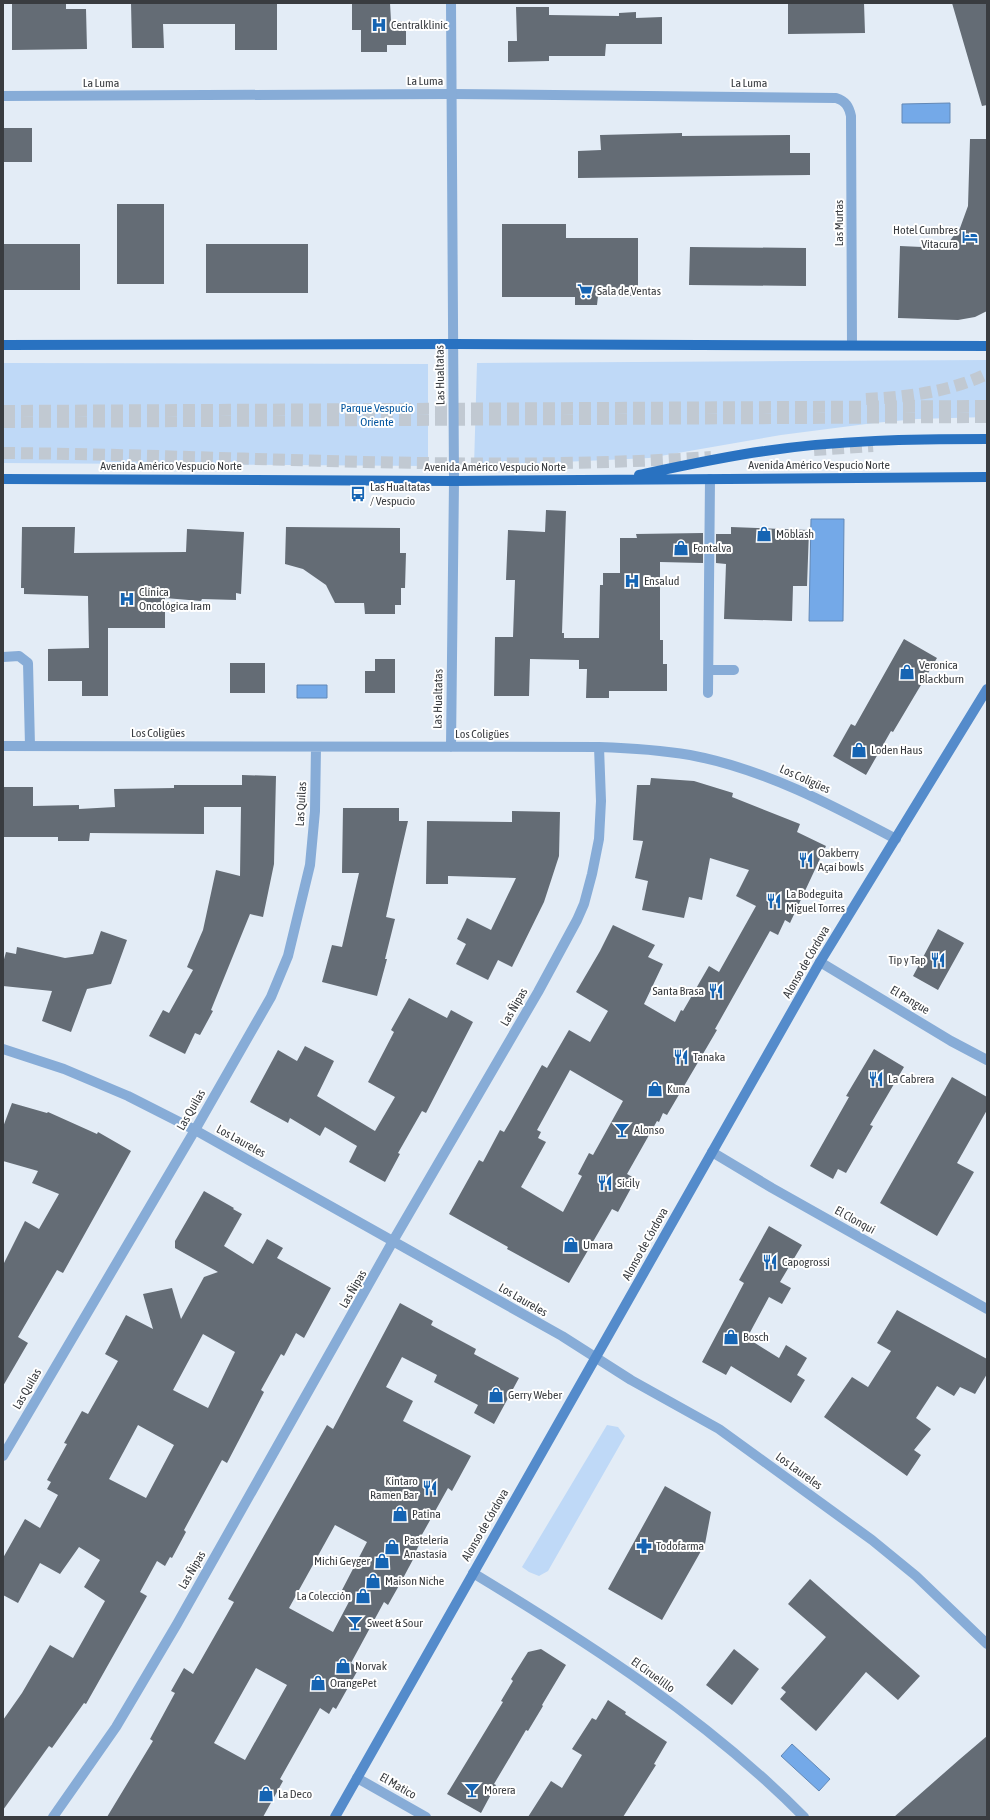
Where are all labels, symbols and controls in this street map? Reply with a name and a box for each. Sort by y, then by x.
hospital icon: Centralklinic [370,16,388,34]
place label: Centralklinic [391,18,448,32]
street label: La Luma [407,74,443,88]
street label: La Luma [83,76,119,90]
street label: La Luma [731,76,767,90]
street label: Las Murtas [832,200,846,246]
place label: Hotel Cumbres Vitacura [893,223,958,251]
hotel icon: Hotel Cumbres Vitacura [961,228,979,246]
supermarket icon: Sala de Ventas [576,282,594,300]
place label: Sala de Ventas [597,284,661,298]
street label: Las Hualtatas [432,345,448,405]
park label: Parque Vespucio Oriente [341,401,414,429]
street label: Avenida Américo Vespucio Norte [748,458,890,472]
street label: Avenida Américo Vespucio Norte [100,459,242,473]
street label: Avenida Américo Vespucio Norte [424,460,566,474]
place label: Las Hualtatas / Vespucio [370,480,430,508]
bus stop icon: Las Hualtatas / Vespucio [349,485,367,503]
shop icon: Moblash [755,525,773,543]
place label: Moblash [776,527,814,541]
shop icon: Fontalva [672,539,690,557]
place label: Fontalva [693,541,732,555]
hospital icon: Ensalud [623,572,641,590]
place label: Ensalud [644,574,679,588]
place label: Clínica Oncológica Iram [139,585,211,613]
hospital icon: Clínica Oncológica Iram [118,590,136,608]
place label: Veronica Blackburn [919,658,964,686]
shop icon: Veronica Blackburn [898,663,916,681]
street label: Las Hualtatas [430,669,446,729]
street label: Los Coligües [131,726,185,740]
street label: Los Coligües [455,727,509,741]
shop icon: Loden Haus [850,741,868,759]
place label: Loden Haus [871,743,922,757]
street label: Los Coligües [778,762,832,796]
street label: Las Quilas [293,781,309,827]
place label: Oakberry Açaí bowls [818,846,864,874]
restaurant icon: Oakberry Açaí bowls [797,851,815,869]
place label: La Bodeguita Miguel Torres [786,887,845,915]
restaurant icon: La Bodeguita Miguel Torres [765,892,783,910]
street label: Alonso de Córdova [780,923,832,1001]
restaurant icon: Tip y Tap [929,951,947,969]
place label: Tip y Tap [889,953,926,967]
restaurant icon: Santa Brasa [707,982,725,1000]
street label: El Pangue [888,983,932,1017]
place label: Santa Brasa [652,984,704,998]
street label: Las Ñipas [498,986,530,1028]
restaurant icon: Tanaka [672,1048,690,1066]
place label: Tanaka [693,1050,725,1064]
restaurant icon: La Cabrera [867,1070,885,1088]
place label: La Cabrera [888,1072,934,1086]
shop icon: Kuna [646,1080,664,1098]
place label: Kuna [667,1082,690,1096]
street label: Las Quilas [174,1087,208,1133]
bar icon: Alonso [613,1121,631,1139]
street label: Los Laureles [214,1122,268,1160]
place label: Alonso [634,1123,665,1137]
restaurant icon: Sicily [596,1174,614,1192]
place label: Sicily [617,1176,640,1190]
street label: El Clonqui [832,1203,878,1237]
street label: Alonso de Córdova [619,1205,671,1283]
shop icon: Umara [562,1236,580,1254]
place label: Umara [583,1238,613,1252]
restaurant icon: Capogrossi [761,1253,779,1271]
place label: Capogrossi [782,1255,830,1269]
street label: Las Ñipas [337,1268,369,1310]
street label: Los Laureles [496,1280,550,1320]
shop icon: Bosch [722,1328,740,1346]
place label: Bosch [743,1330,769,1344]
street label: Las Quilas [10,1366,44,1412]
shop icon: Gerry Weber [487,1386,505,1404]
place label: Gerry Weber [508,1388,562,1402]
street label: Los Laureles [773,1449,825,1493]
place label: Kintaro Ramen Bar [370,1474,418,1502]
restaurant icon: Kintaro Ramen Bar [421,1479,439,1497]
street label: Alonso de Córdova [459,1486,511,1564]
shop icon: Patina [391,1505,409,1523]
place label: Patina [412,1507,441,1521]
place label: Pastelería Anastasía [404,1533,449,1561]
pharmacy icon: Todofarma [635,1537,653,1555]
shop icon: Pastelería Anastasía [383,1538,401,1556]
place label: Todofarma [656,1539,704,1553]
street label: Las Ñipas [176,1549,208,1591]
shop icon: Michi Geyger [373,1552,391,1570]
place label: Michi Geyger [314,1554,370,1568]
shop icon: Maison Niche [364,1572,382,1590]
place label: Maison Niche [385,1574,444,1588]
shop icon: La Colección [354,1587,372,1605]
place label: La Colección [297,1589,351,1603]
bar icon: Sweet & Sour [346,1614,364,1632]
place label: Sweet & Sour [367,1616,423,1630]
street label: El Ciruelillo [628,1654,678,1696]
shop icon: Norvak [334,1657,352,1675]
place label: Norvak [355,1659,388,1673]
shop icon: OrangePet [309,1674,327,1692]
place label: OrangePet [330,1676,377,1690]
street label: El Matico [377,1770,419,1802]
bar icon: Morera [463,1781,481,1799]
place label: Morera [484,1783,516,1797]
shop icon: La Deco [257,1785,275,1803]
place label: La Deco [278,1787,312,1801]

